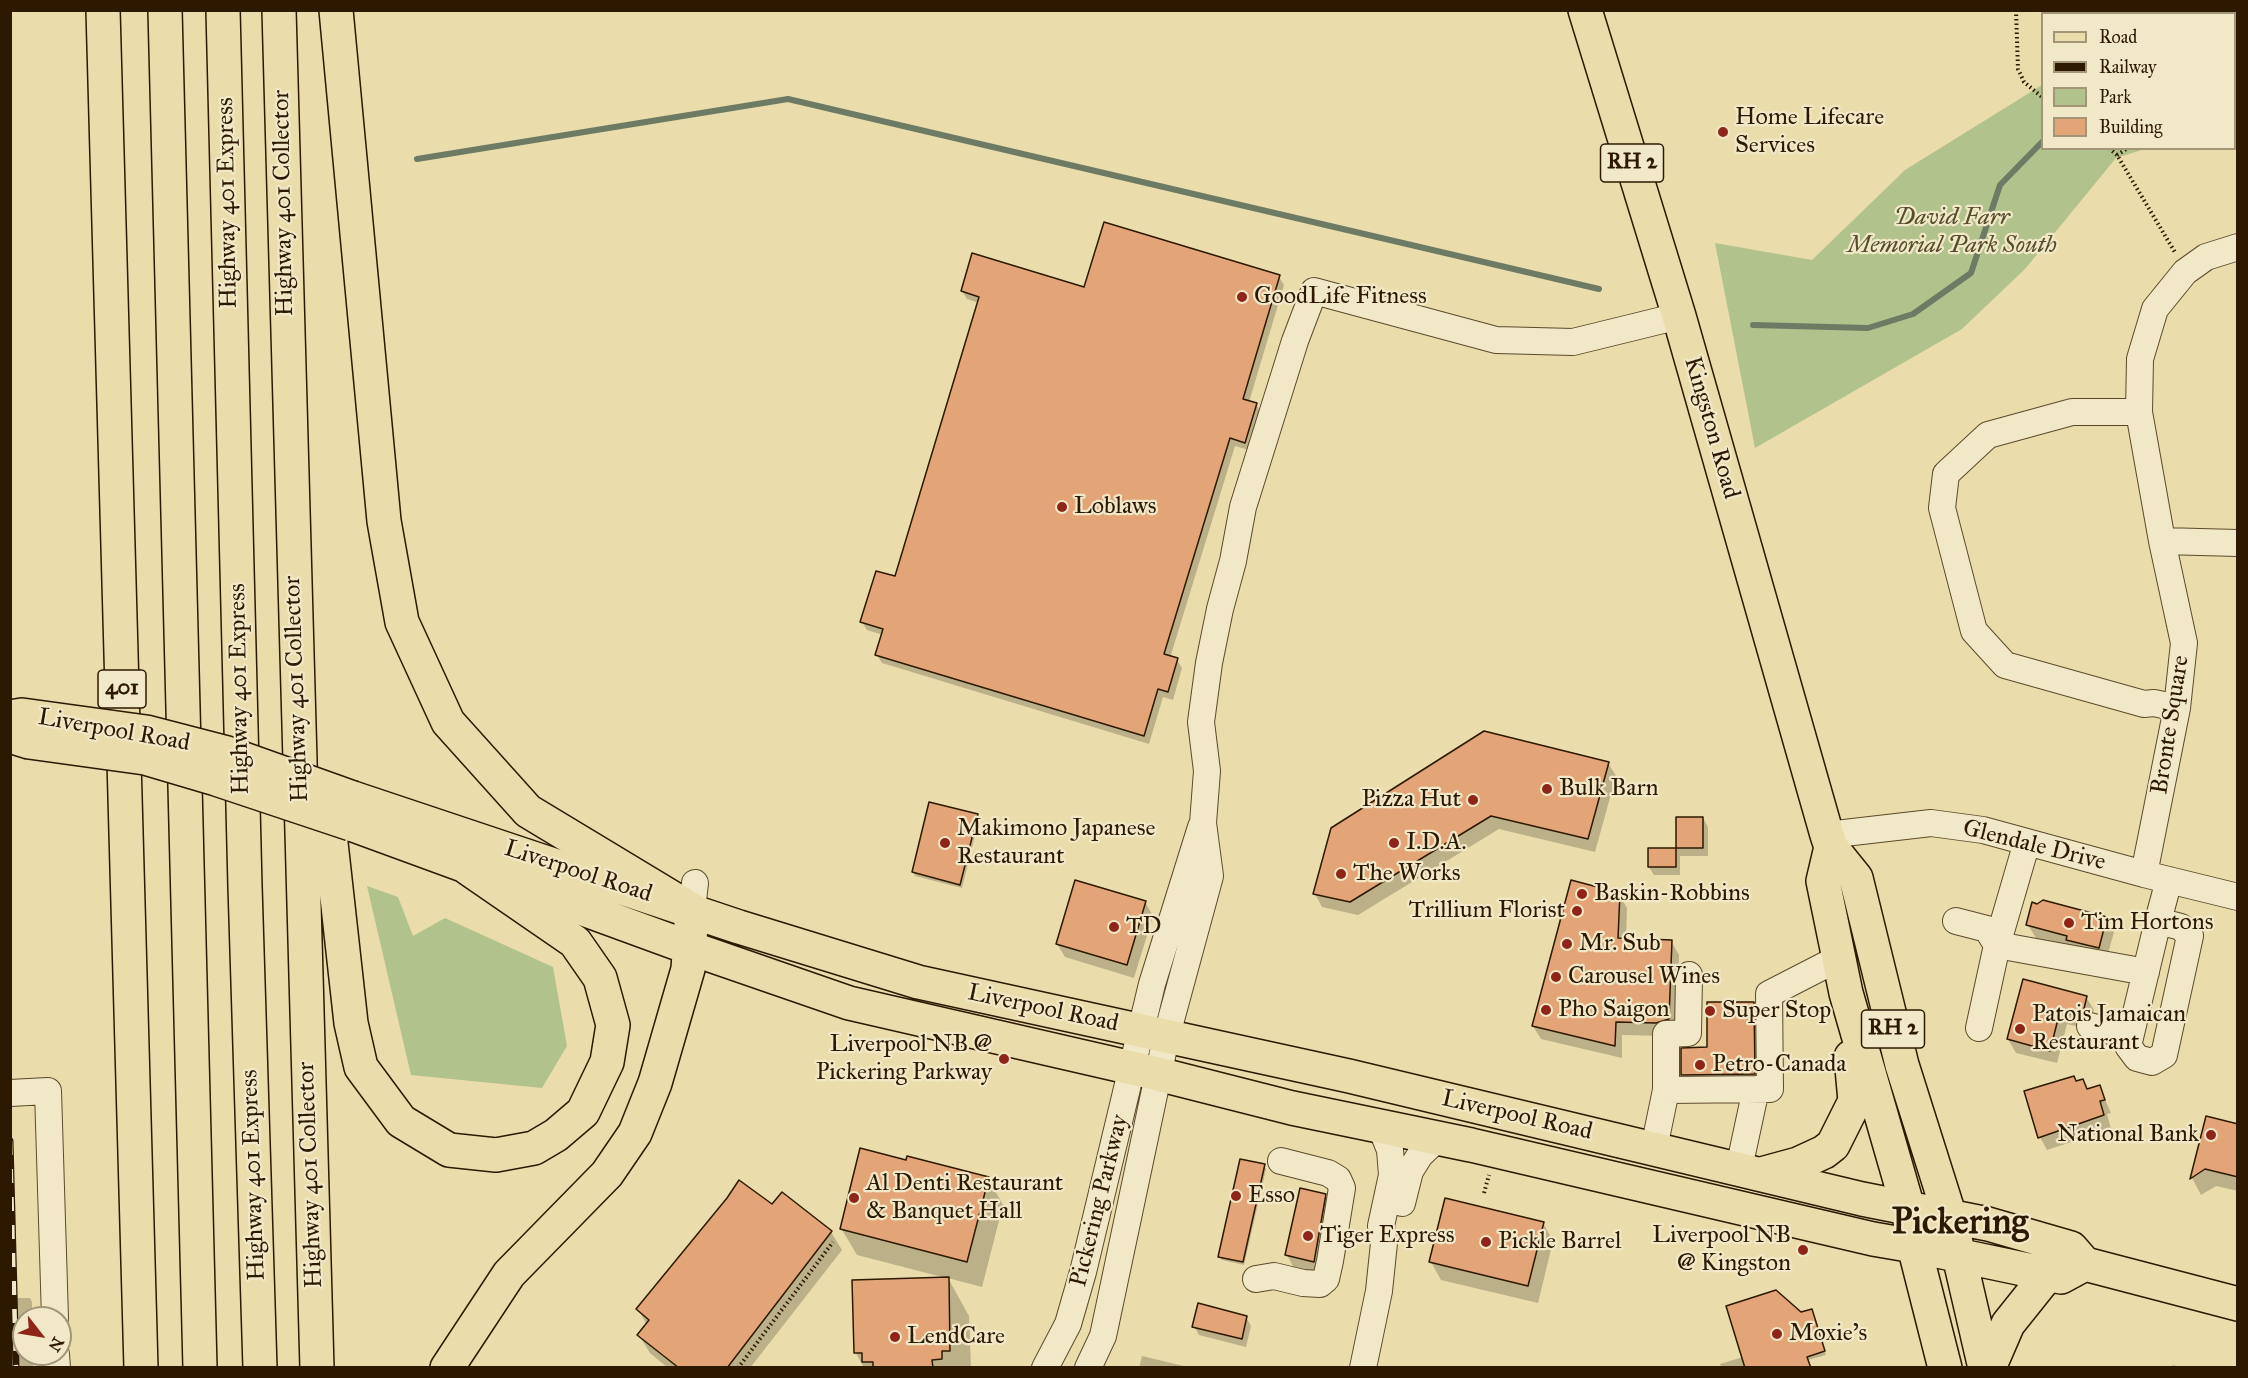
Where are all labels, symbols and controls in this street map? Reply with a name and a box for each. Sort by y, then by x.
legend [2041,12,2236,150]
text: Road [2099,26,2137,48]
text: Railway [2099,56,2156,78]
text: Park [2099,86,2132,108]
street label: Highway 401 Collector [268,89,300,317]
street label: Highway 401 Express [212,97,244,309]
place label: Home Lifecare Services [1735,104,1884,160]
text: Building [2099,116,2162,138]
marker: Home Lifecare Services [1716,125,1730,139]
road number: RH 2 [1600,144,1664,182]
park label: David Farr Memorial Park South [1847,204,2057,260]
place label: GoodLife Fitness [1254,283,1427,311]
marker: GoodLife Fitness [1235,290,1249,304]
street label: Kingston Road [1677,354,1745,502]
place label: Loblaws [1074,493,1157,521]
marker: Loblaws [1055,500,1069,514]
street label: Highway 401 Collector [279,575,315,803]
street label: Highway 401 Express [224,583,256,795]
street label: Bronte Square [2146,653,2196,797]
road number: 401 [98,670,146,708]
street label: Liverpool Road [36,703,192,759]
place label: Bulk Barn [1559,775,1658,803]
marker: Bulk Barn [1540,782,1554,796]
place label: Pizza Hut [1361,786,1461,814]
marker: Pizza Hut [1466,793,1480,807]
street label: Glendale Drive [1960,814,2108,878]
place label: Makimono Japanese Restaurant [957,815,1156,871]
place label: I.D.A. [1406,829,1466,857]
street label: Liverpool Road [501,835,655,909]
marker: Makimono Japanese Restaurant [938,836,952,850]
marker: I.D.A. [1387,836,1401,850]
place label: The Works [1353,860,1461,888]
marker: The Works [1334,867,1348,881]
place label: Baskin-Robbins [1594,880,1750,908]
marker: Baskin-Robbins [1575,887,1589,901]
place label: Trillium Florist [1409,897,1565,925]
marker: Trillium Florist [1570,904,1584,918]
place label: Tim Hortons [2081,909,2214,937]
place label: TD [1126,913,1161,941]
marker: Tim Hortons [2062,916,2076,930]
marker: TD [1107,920,1121,934]
place label: Mr. Sub [1579,930,1661,958]
marker: Mr. Sub [1560,937,1574,951]
place label: Carousel Wines [1568,963,1720,991]
marker: Carousel Wines [1549,970,1563,984]
street label: Liverpool Road [965,979,1121,1039]
place label: Pho Saigon [1558,996,1669,1024]
place label: Super Stop [1722,997,1831,1025]
place label: Patois Jamaican Restaurant [2032,1001,2186,1057]
marker: Pho Saigon [1539,1003,1553,1017]
marker: Super Stop [1703,1004,1717,1018]
road number: RH 2 [1862,1010,1924,1048]
marker: Patois Jamaican Restaurant [2013,1022,2027,1036]
place label: Liverpool NB @ Pickering Parkway [816,1031,992,1087]
place label: Petro-Canada [1712,1051,1846,1079]
marker: Liverpool NB @ Pickering Parkway [997,1052,1011,1066]
marker: Petro-Canada [1693,1058,1707,1072]
street label: Highway 401 Collector [293,1061,329,1289]
street label: Highway 401 Express [236,1069,272,1281]
street label: Liverpool Road [1439,1085,1595,1147]
street label: Pickering Parkway [1065,1112,1135,1290]
place label: National Bank [2057,1121,2199,1149]
marker: National Bank [2204,1128,2218,1142]
place label: Al Denti Restaurant & Banquet Hall [866,1170,1063,1226]
place label: Esso [1248,1182,1295,1210]
marker: Esso [1229,1189,1243,1203]
marker: Al Denti Restaurant & Banquet Hall [847,1191,861,1205]
district label: Pickering [1892,1202,2028,1246]
place label: Tiger Express [1320,1222,1455,1250]
place label: Liverpool NB @ Kingston [1652,1222,1791,1278]
place label: Pickle Barrel [1498,1228,1621,1256]
marker: Tiger Express [1301,1229,1315,1243]
marker: Pickle Barrel [1479,1235,1493,1249]
marker: Liverpool NB @ Kingston [1796,1243,1810,1257]
north arrow [12,1306,72,1366]
place label: Moxie's [1789,1320,1867,1348]
place label: LendCare [907,1323,1005,1351]
marker: Moxie's [1770,1327,1784,1341]
marker: LendCare [888,1330,902,1344]
text: N [45,1334,68,1355]

